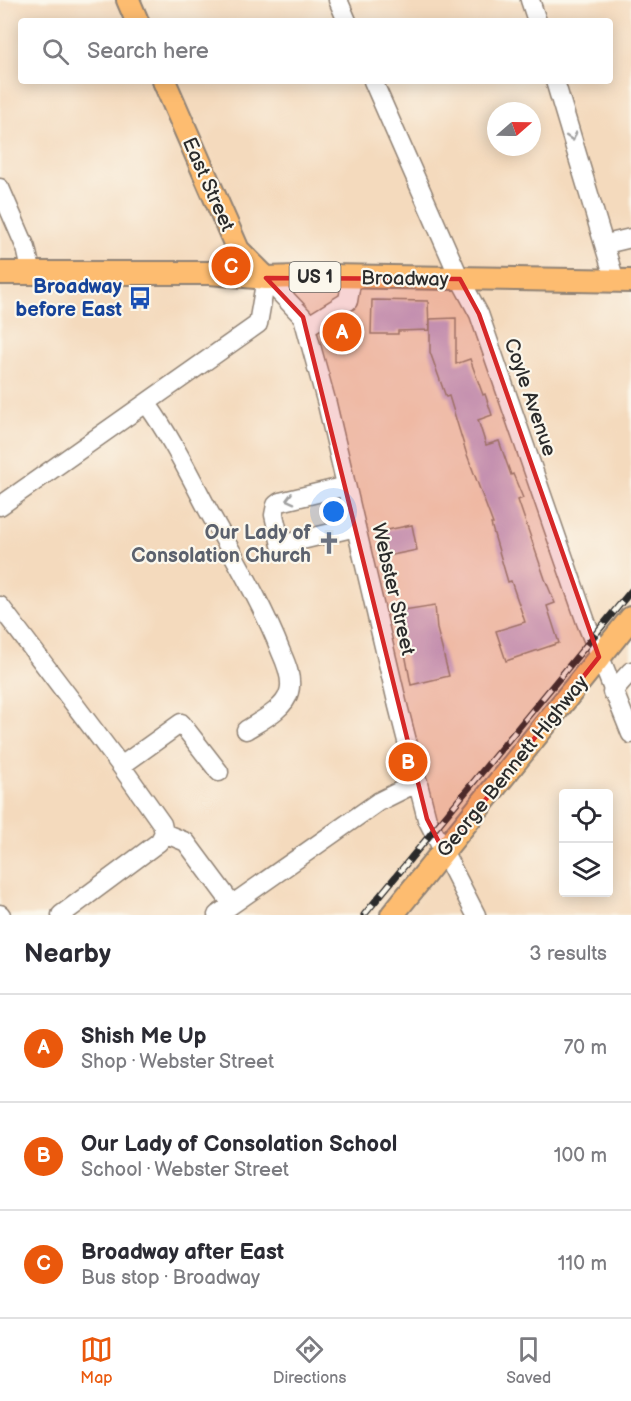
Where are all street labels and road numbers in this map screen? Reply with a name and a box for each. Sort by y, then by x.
street label: East Street [177,134,239,235]
road number: US 1 [290,262,340,292]
street label: Broadway [361,266,449,292]
street label: Coyle Avenue [499,335,561,460]
street label: Webster Street [366,521,420,658]
street label: George Bennett Highway [432,671,594,862]

